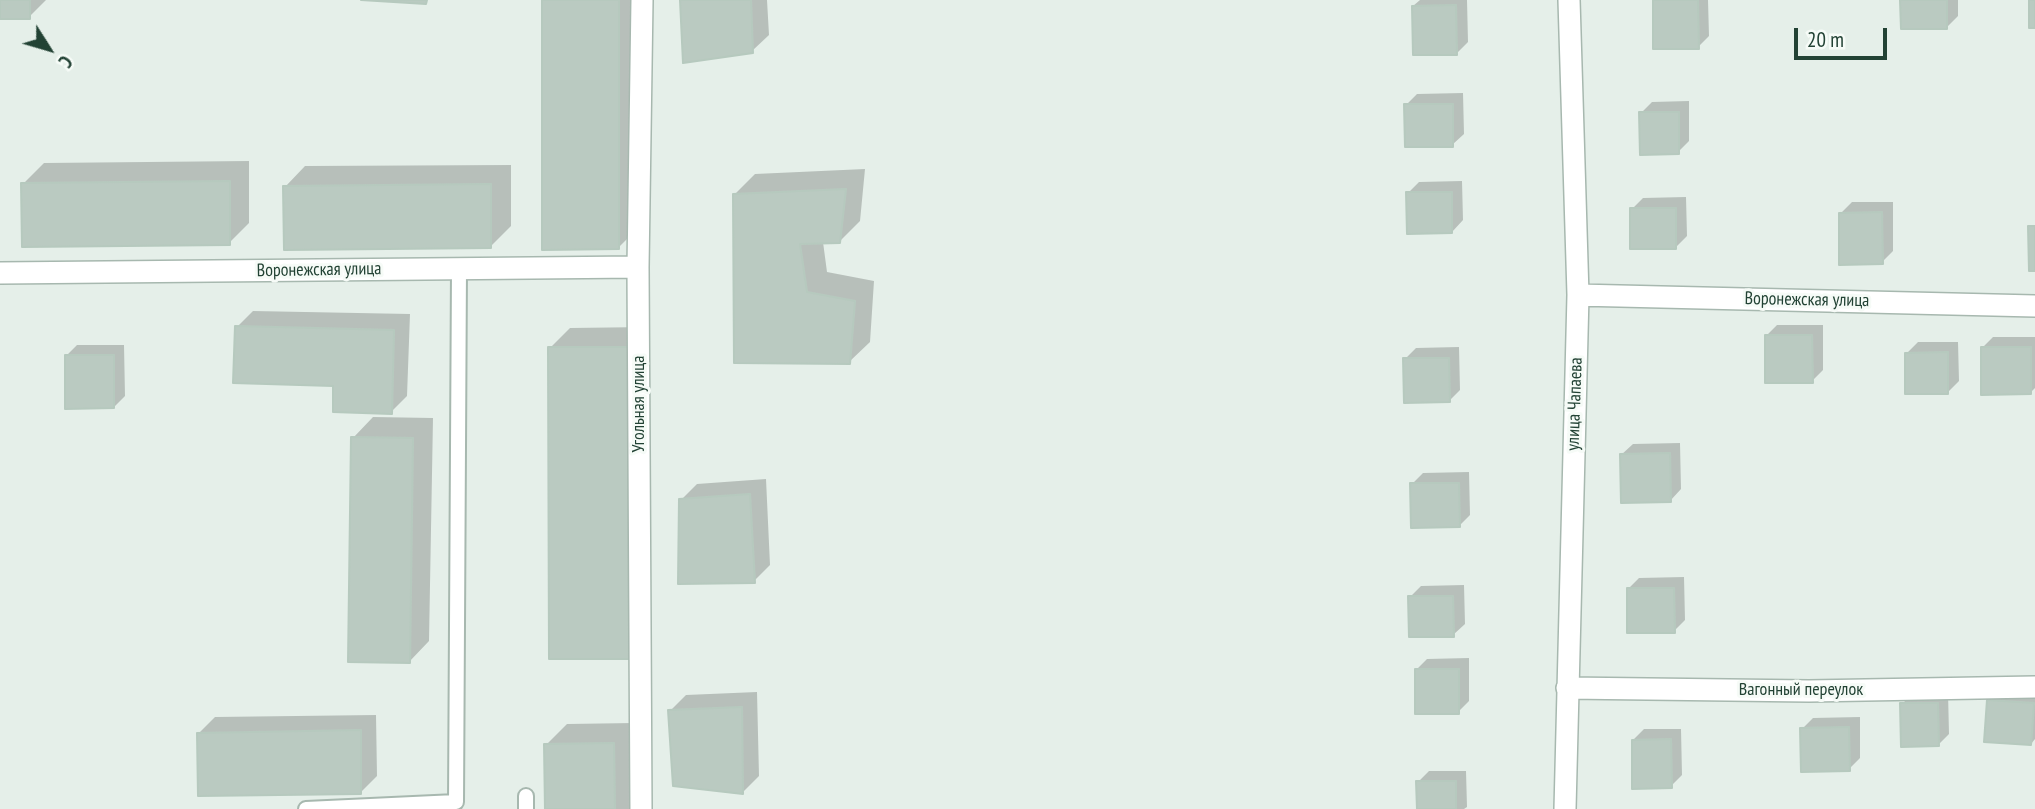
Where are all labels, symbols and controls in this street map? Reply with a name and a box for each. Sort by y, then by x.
north arrow [14,14,84,84]
scale bar [1797,14,1890,58]
text: 20 m [1807,26,1844,53]
text: С [54,51,78,72]
street label: Воронежская улица [256,258,382,282]
street label: Воронежская улица [1744,288,1870,312]
street label: Угольная улица [628,355,650,453]
street label: улица Чапаева [1563,357,1587,451]
street label: Вагонный переулок [1739,679,1863,701]

